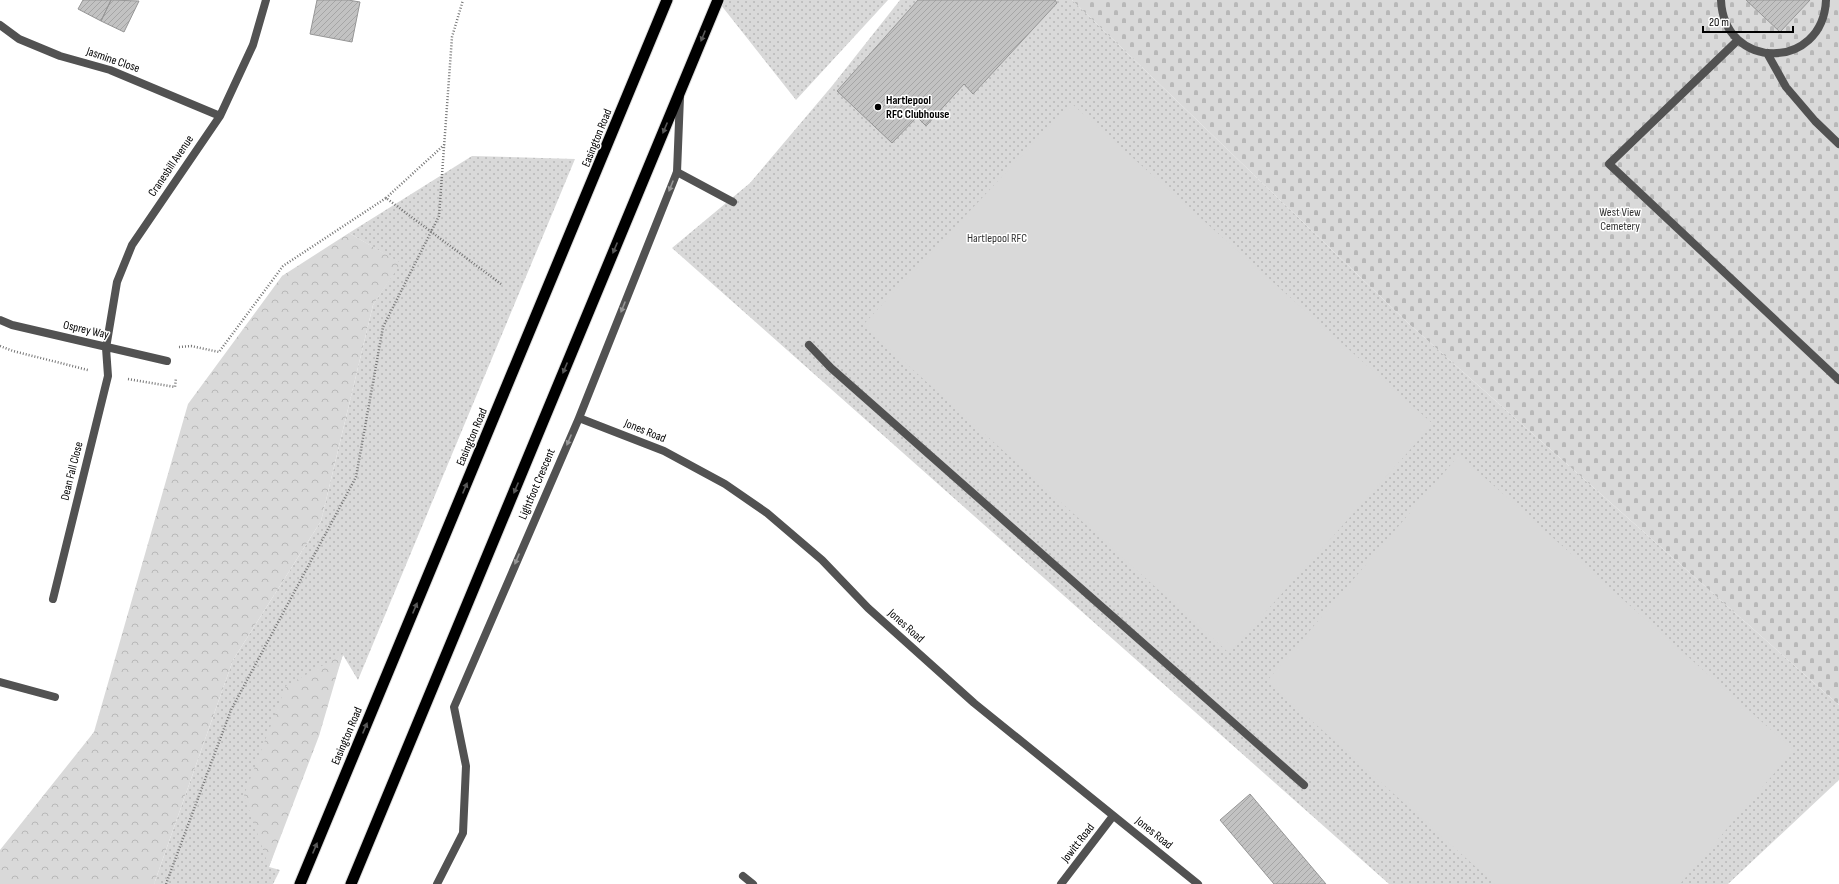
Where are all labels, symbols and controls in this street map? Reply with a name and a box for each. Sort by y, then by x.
scale bar [1703,8,1793,34]
text: 20 m [1709,15,1729,30]
one-way arrow [700,31,706,42]
street label: Jasmine Close [83,44,142,76]
place label: Hartlepool RFC Clubhouse [886,93,949,122]
marker: Hartlepool RFC Clubhouse [873,102,883,112]
street label: Easington Road [579,107,615,169]
one-way arrow [662,122,669,134]
street label: Cranesbill Avenue [145,132,197,200]
one-way arrow [668,180,674,191]
park label: West View Cemetery [1599,205,1641,234]
park label: Hartlepool RFC [967,231,1027,246]
one-way arrow [612,242,619,254]
one-way arrow [619,301,625,313]
street label: Osprey Way [62,317,111,343]
one-way arrow [562,363,568,375]
street label: Easington Road [453,406,491,468]
street label: Jones Road [621,416,668,446]
one-way arrow [566,435,572,446]
street label: Dean Fall Close [57,440,87,502]
street label: Lightfoot Crescent [515,446,559,522]
one-way arrow [462,483,468,494]
one-way arrow [512,483,518,495]
one-way arrow [514,554,520,566]
one-way arrow [412,603,418,614]
street label: Jones Road [884,605,927,646]
street label: Easington Road [328,705,366,767]
one-way arrow [362,722,368,734]
street label: Jones Road [1132,813,1176,853]
street label: Jowitt Road [1057,820,1098,866]
one-way arrow [311,842,318,854]

